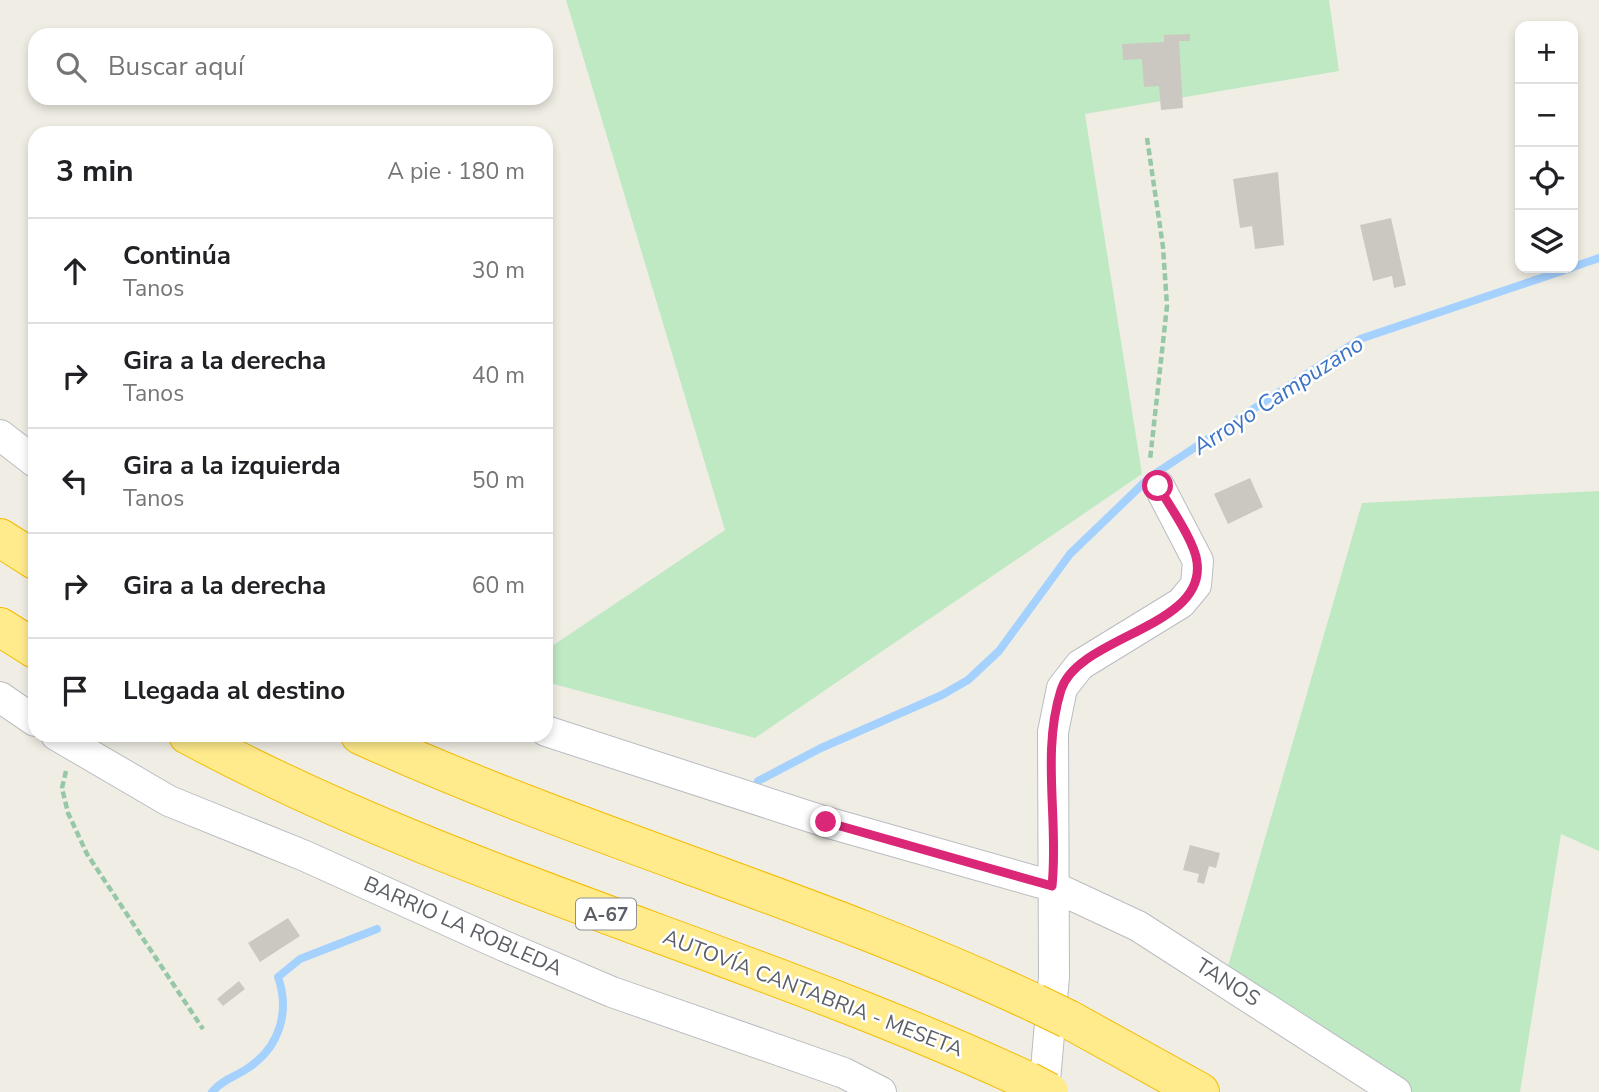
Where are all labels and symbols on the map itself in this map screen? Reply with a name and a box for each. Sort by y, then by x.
water label: Arroyo Campuzano [1186,329,1370,463]
route start [1142,470,1173,501]
route end [810,806,841,837]
street label: BARRIO LA ROBLEDA [359,870,567,982]
road number: A-67 [576,898,636,930]
street label: AUTOVÍA CANTABRIA - MESETA [659,923,967,1063]
street label: TANOS [1191,951,1266,1013]

